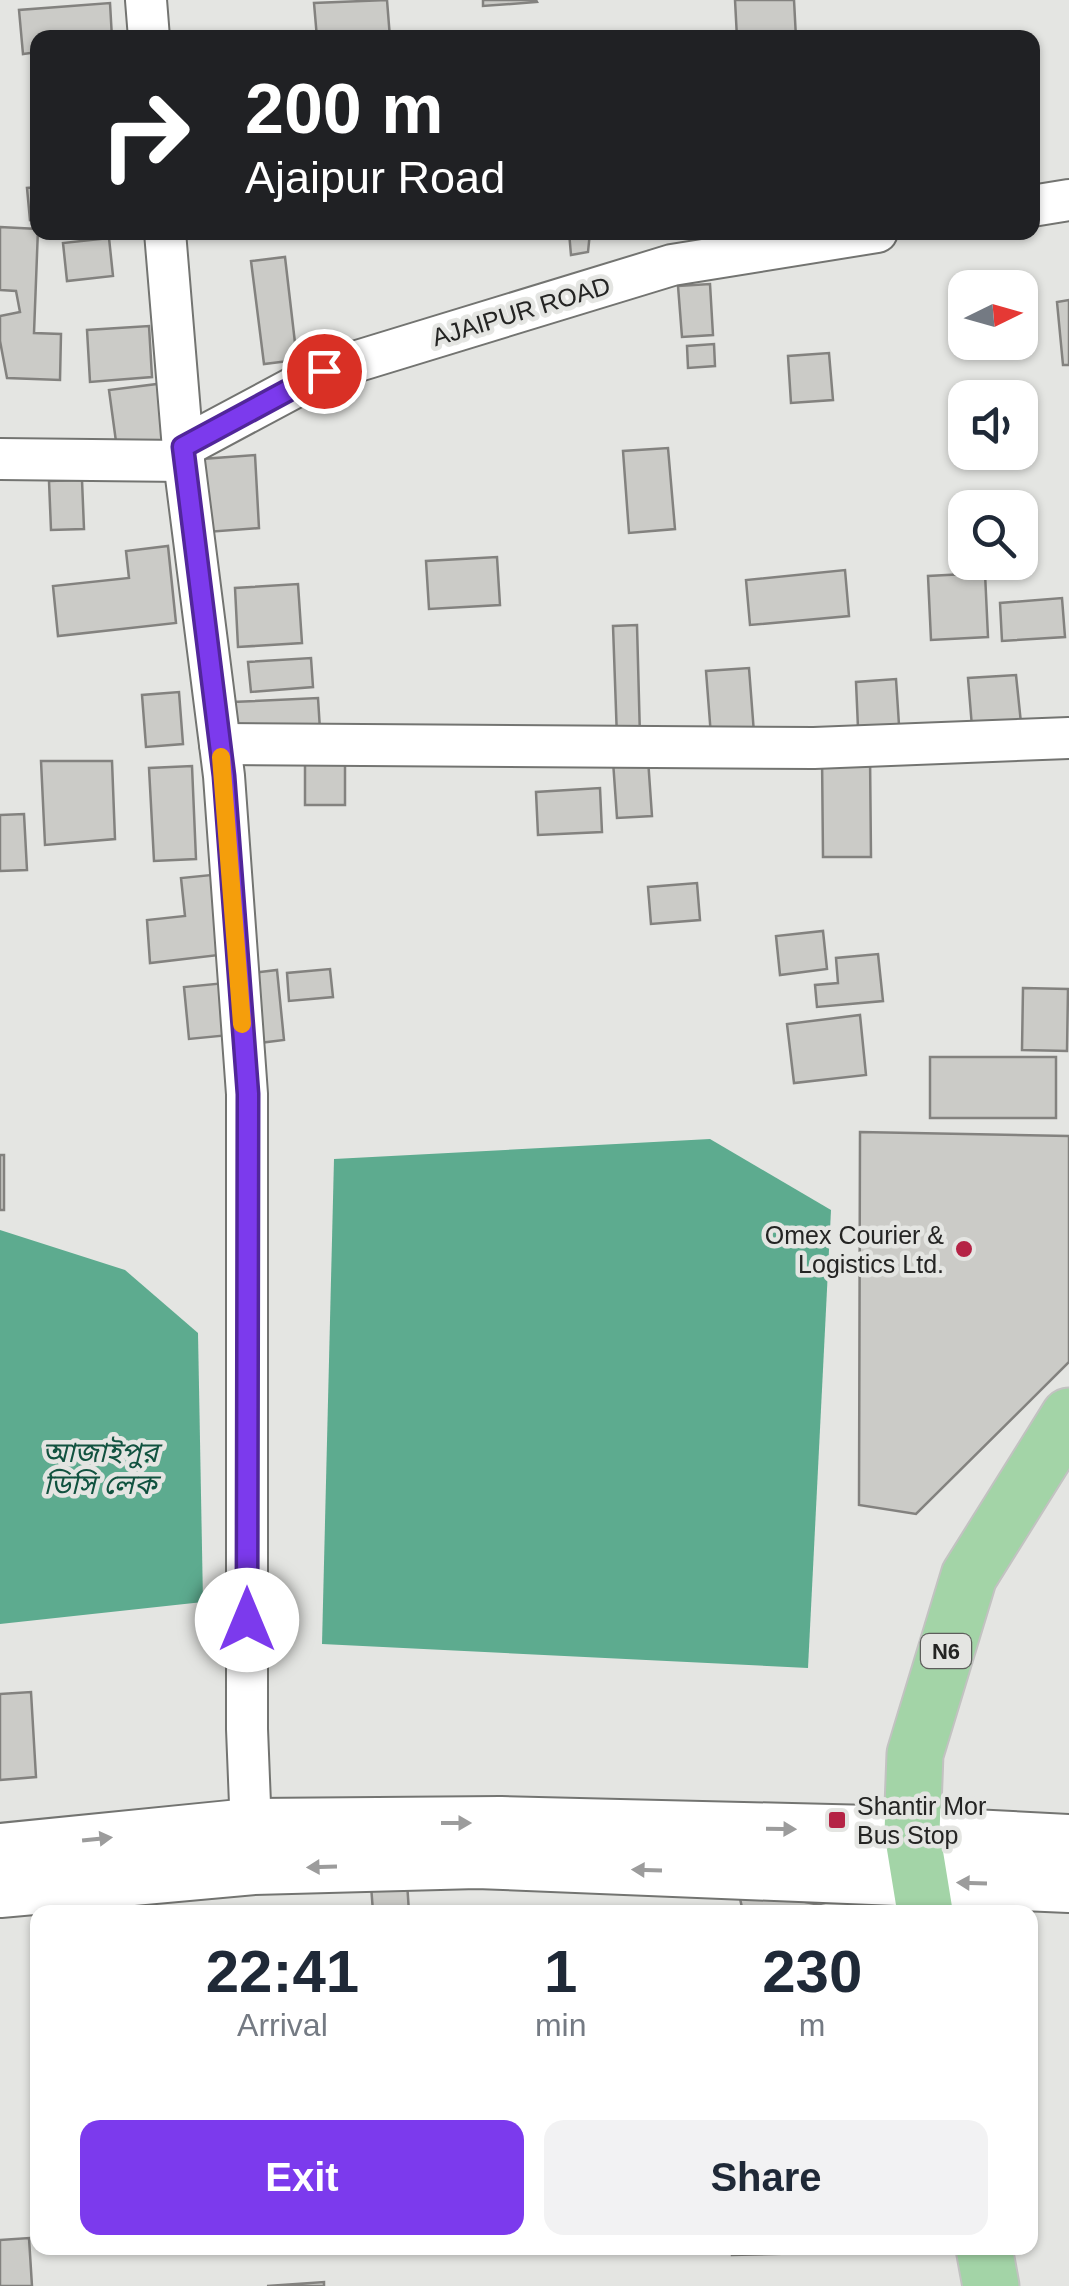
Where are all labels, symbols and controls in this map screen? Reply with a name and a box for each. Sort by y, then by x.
icon: right [80,70,210,200]
text: 200 m [245,70,443,148]
text: Ajaipur Road [245,152,505,203]
north arrow [948,270,1038,360]
map controls [948,270,1038,580]
street label: AJAIPUR ROAD [429,271,613,351]
pin [282,329,367,414]
icon: arrive [297,344,352,399]
button: sound [948,380,1038,470]
button: search [948,490,1038,580]
place label: Omex Courier & Logistics Ltd. [765,1221,944,1278]
marker: Omex Courier & Logistics Ltd. [953,1238,975,1260]
water label: আজাইপুর ডিসি লেক [42,1436,163,1500]
position arrow [195,1568,299,1672]
road number: N6 [921,1634,971,1668]
place label: Shantir Mor Bus Stop [857,1792,986,1849]
marker: Shantir Mor Bus Stop [826,1809,848,1831]
one-way arrow [441,1815,473,1831]
one-way arrow [766,1821,798,1837]
one-way arrow [82,1831,113,1847]
one-way arrow [306,1860,338,1876]
one-way arrow [630,1862,662,1878]
one-way arrow [955,1875,987,1891]
text: 22:41 [206,1938,359,2005]
text: 1 [544,1938,577,2005]
text: 230 [762,1938,862,2005]
text: Arrival [237,2007,328,2043]
text: min [535,2007,586,2043]
text: m [799,2007,826,2043]
button: Exit [80,2120,524,2235]
button: Share [544,2120,988,2235]

